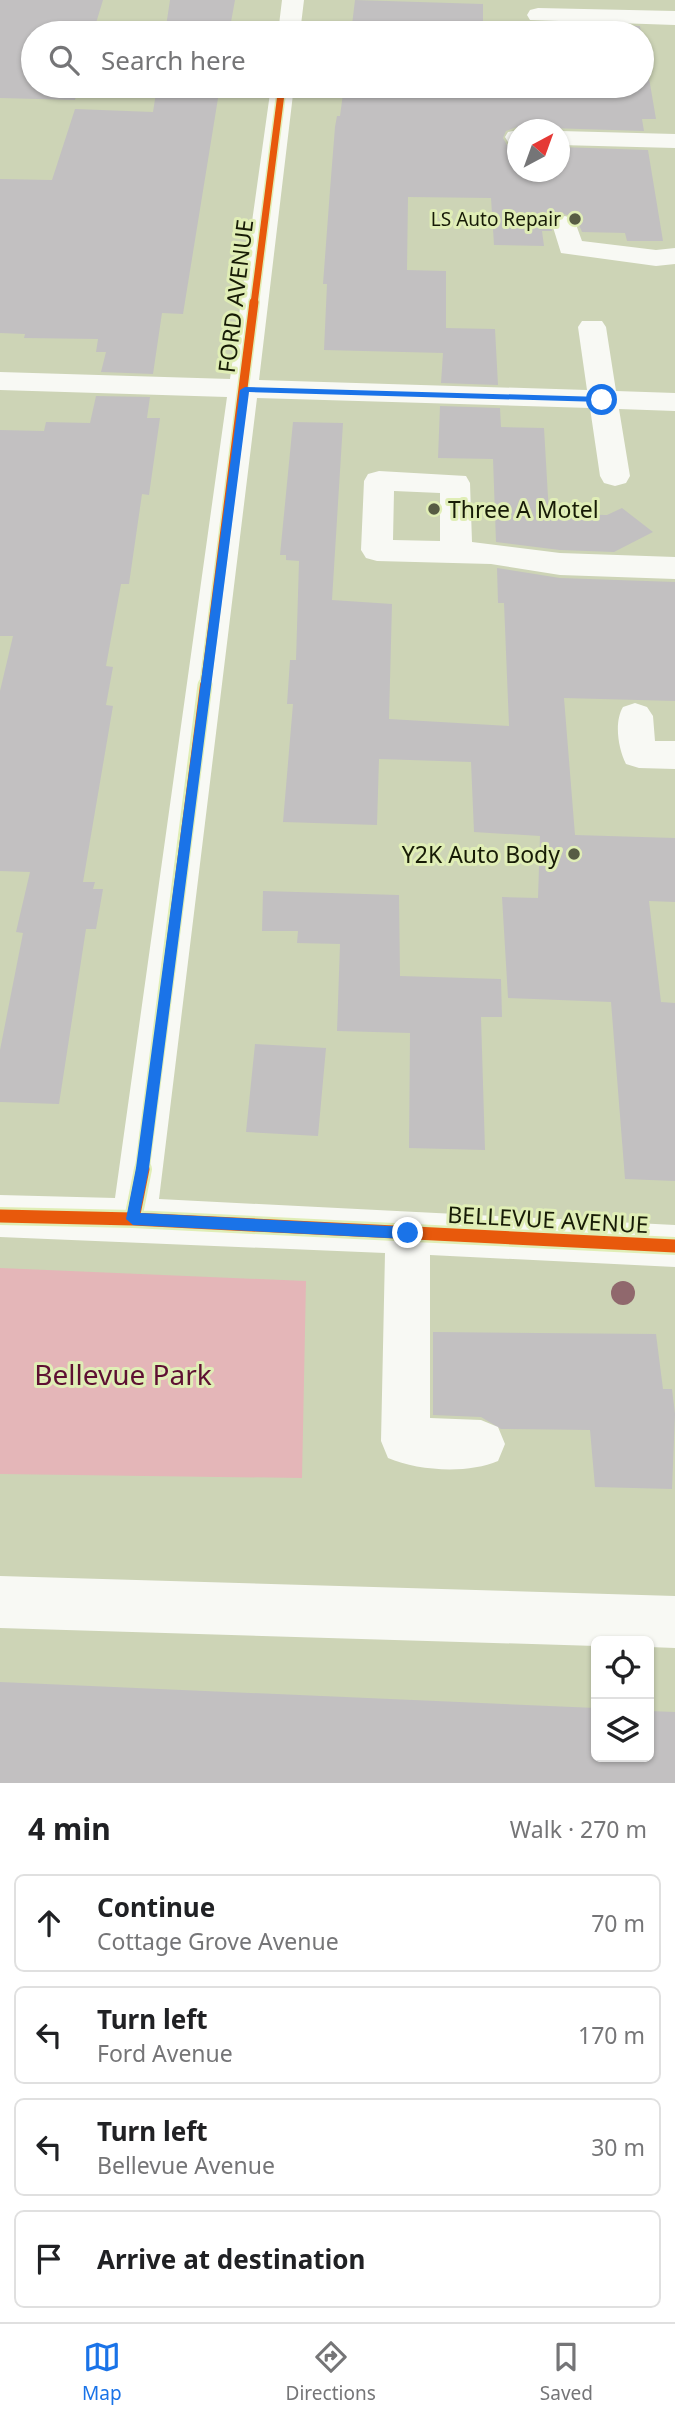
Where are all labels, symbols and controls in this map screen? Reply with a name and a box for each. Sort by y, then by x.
search box [21,21,654,98]
icon: search [45,41,83,79]
text: Search here [101,42,246,78]
north arrow [507,119,570,182]
place label: LS Auto Repair [431,206,561,232]
marker: LS Auto Repair [567,211,583,227]
street label: FORD AVENUE [210,217,260,375]
route start [586,384,617,415]
place label: Three A Motel [448,493,599,525]
marker: Three A Motel [426,501,442,517]
place label: Y2K Auto Body [402,838,560,870]
marker: Y2K Auto Body [566,846,582,862]
street label: BELLEVUE AVENUE [447,1198,649,1240]
route end [392,1217,423,1248]
park label: Bellevue Park [34,1355,212,1393]
map controls [591,1636,654,1762]
button: locate [591,1636,654,1699]
button: layers [591,1699,654,1762]
text: 4 min [28,1808,111,1849]
text: Walk · 270 m [510,1813,647,1845]
text: Continue [97,1889,215,1925]
icon: ahead [30,1904,68,1942]
text: 70 m [591,1907,645,1939]
text: Cottage Grove Avenue [97,1925,339,1957]
text: Turn left [97,2001,208,2037]
icon: left [30,2016,68,2054]
text: 170 m [578,2019,645,2051]
text: Ford Avenue [97,2037,233,2069]
text: Turn left [97,2113,208,2149]
icon: left [30,2128,68,2166]
text: 30 m [591,2131,645,2163]
text: Bellevue Avenue [97,2149,275,2181]
icon: arrive [30,2240,68,2278]
text: Arrive at destination [97,2241,366,2277]
tab: Map [82,2338,122,2406]
tab: Directions [286,2338,376,2406]
tab: Saved [540,2338,593,2406]

